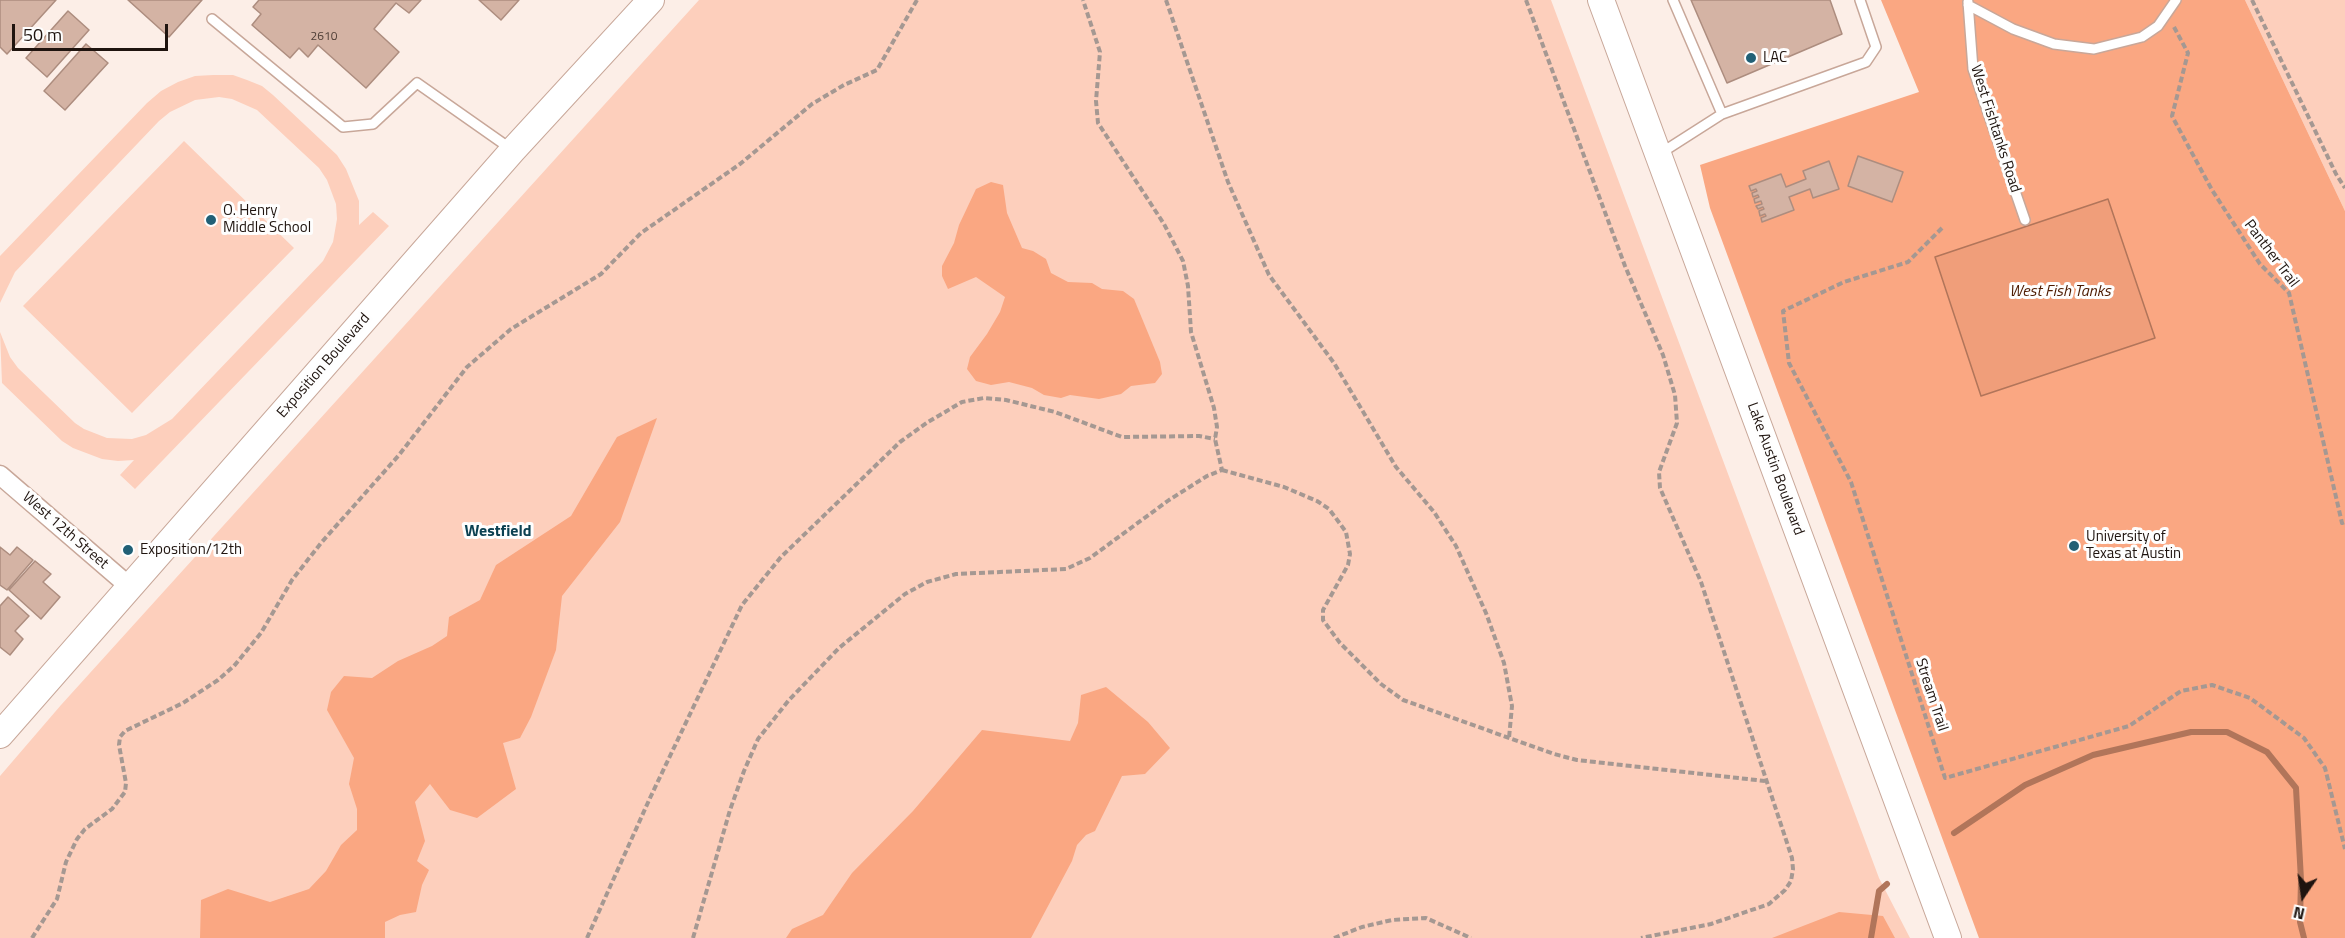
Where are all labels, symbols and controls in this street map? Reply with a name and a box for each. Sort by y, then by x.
scale bar [15,12,171,50]
text: 50 m [23,21,62,48]
house number: 2610 [311,30,337,44]
place label: LAC [1763,49,1787,67]
marker: LAC [1744,51,1758,65]
street label: West Fishtanks Road [1966,63,2024,195]
place label: O. Henry Middle School [223,202,311,237]
marker: O. Henry Middle School [204,213,218,227]
street label: Panther Trail [2240,217,2302,291]
water label: West Fish Tanks [2009,282,2111,302]
street label: Exposition Boulevard [274,310,374,422]
street label: Lake Austin Boulevard [1743,400,1807,538]
street label: West 12th Street [18,489,112,573]
district label: Westfield [464,522,532,542]
place label: University of Texas at Austin [2086,528,2181,563]
marker: University of Texas at Austin [2067,539,2081,553]
place label: Exposition/12th [140,541,242,559]
marker: Exposition/12th [121,543,135,557]
street label: Stream Trail [1911,656,1951,734]
north arrow [2273,866,2333,926]
text: N [2291,901,2307,926]

